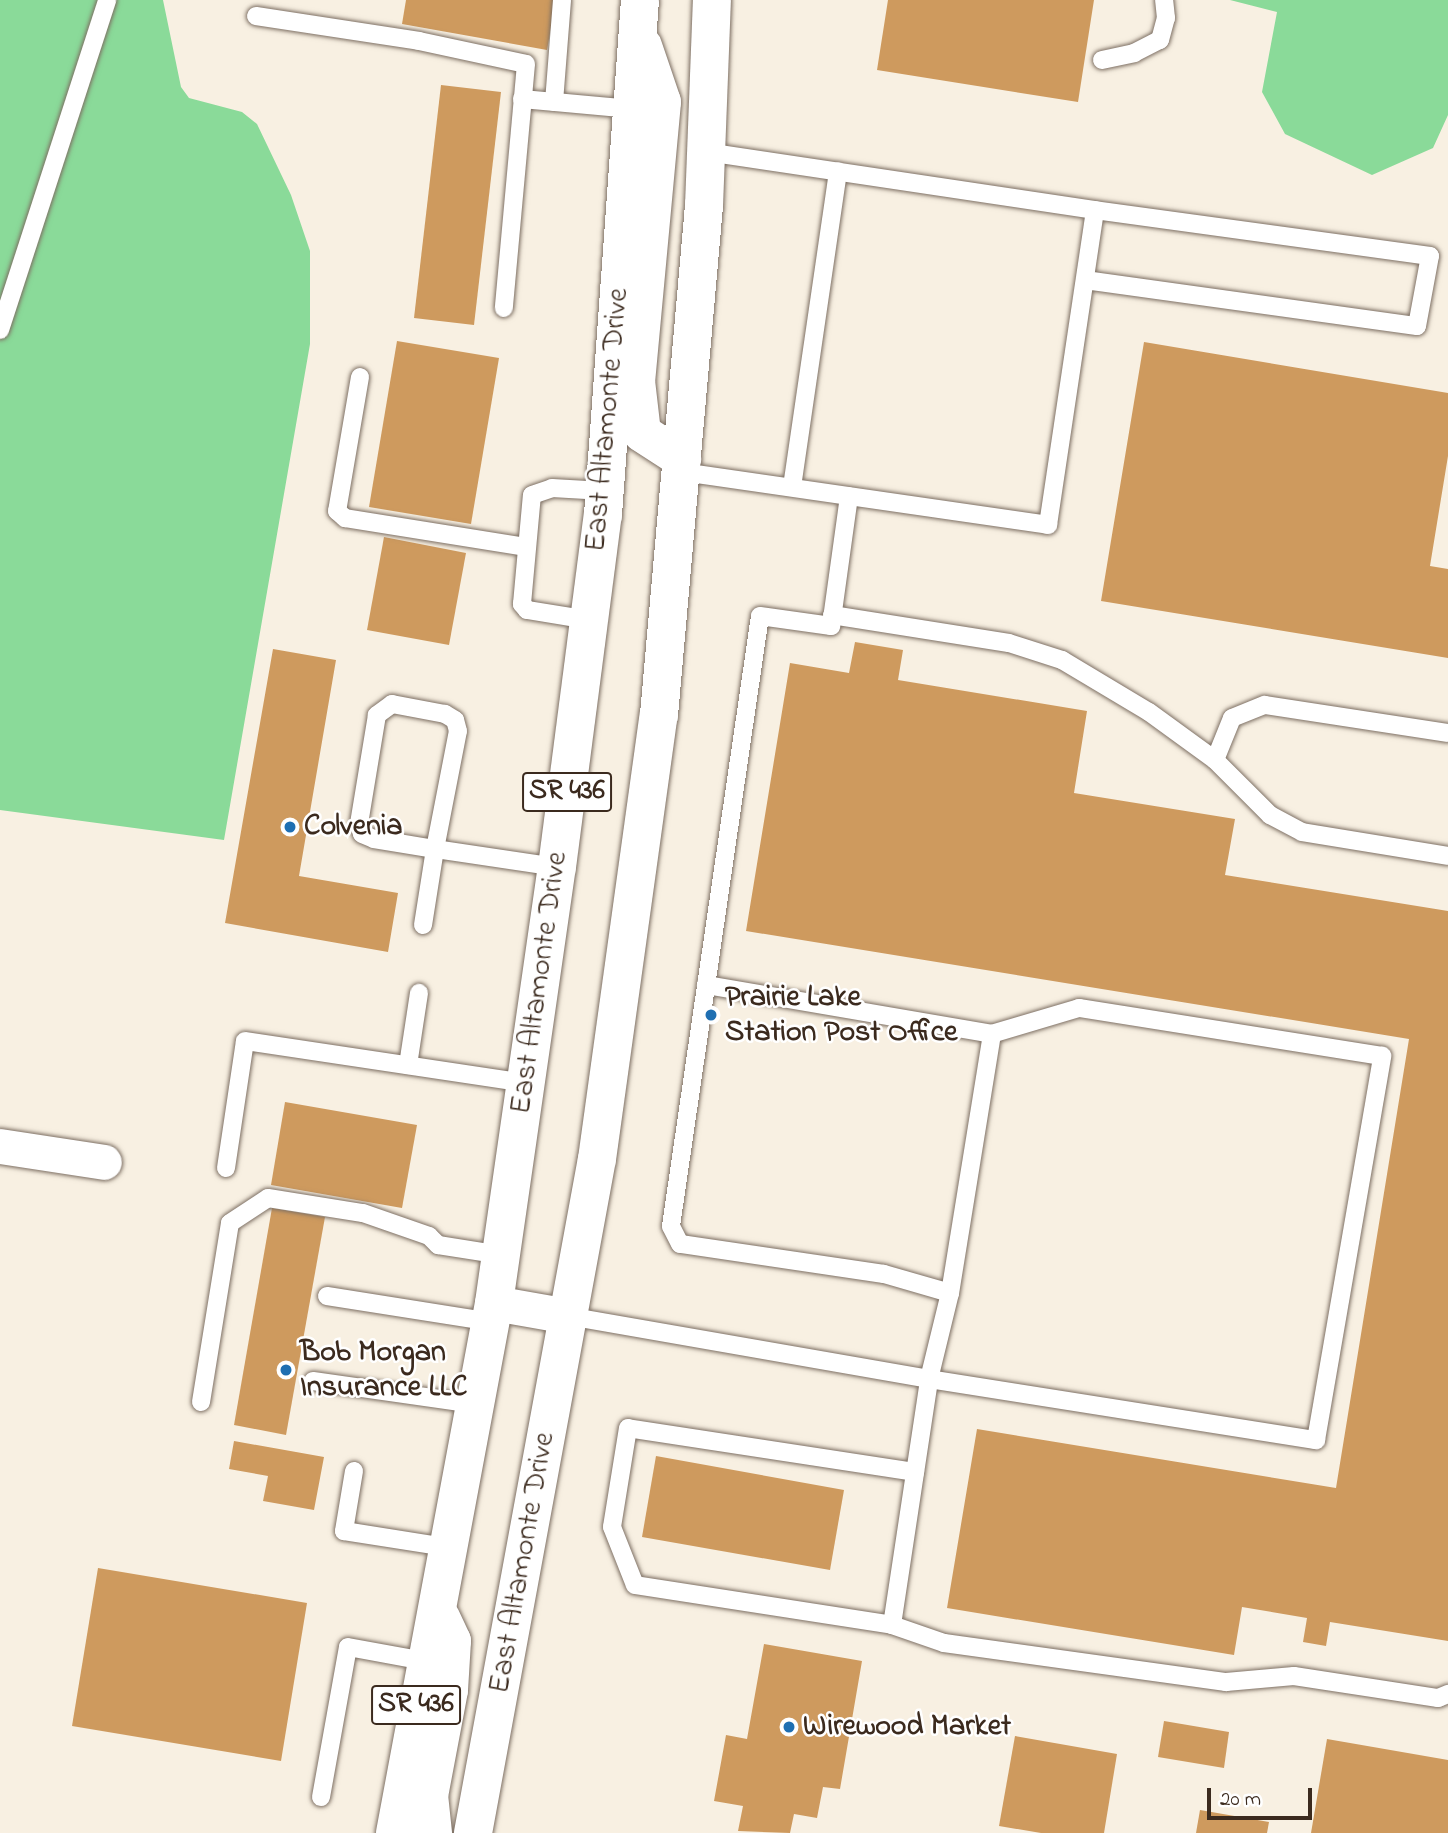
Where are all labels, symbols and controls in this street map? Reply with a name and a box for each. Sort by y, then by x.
street label: East Altamonte Drive [579,287,637,553]
road number: SR 436 [522,768,612,816]
place label: Colvenia [304,809,403,845]
marker: Colvenia [282,819,298,835]
street label: East Altamonte Drive [504,850,576,1116]
place label: Prairie Lake Station Post Office [725,980,957,1050]
marker: Prairie Lake Station Post Office [703,1007,719,1023]
place label: Bob Morgan Insurance LLC [300,1335,467,1406]
marker: Bob Morgan Insurance LLC [278,1362,294,1378]
street label: East Altamonte Drive [482,1430,564,1696]
road number: SR 436 [370,1680,462,1730]
place label: Wirewood Market [803,1709,1011,1745]
marker: Wirewood Market [781,1719,797,1735]
scale bar [1210,1773,1315,1817]
text: 20 m [1220,1785,1261,1815]

